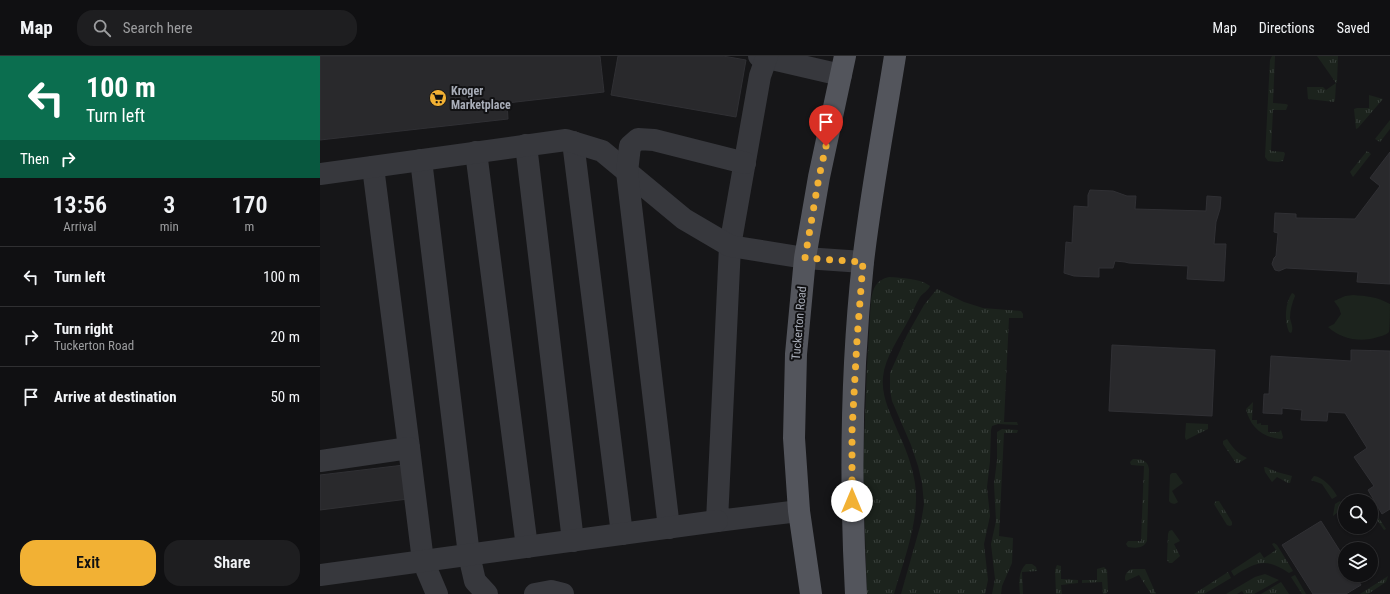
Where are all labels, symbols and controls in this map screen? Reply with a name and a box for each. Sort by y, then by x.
search box [77,10,357,46]
text: Map [20,16,53,39]
icon: search [91,17,113,39]
text: Search here [123,19,193,37]
text: Map [1213,20,1237,36]
text: Directions [1259,20,1315,36]
text: Saved [1337,20,1370,36]
text: 100 m [86,71,156,104]
icon: left [20,72,72,124]
place label: Kroger Marketplace [451,84,511,112]
supermarket icon: Kroger Marketplace [428,88,448,108]
text: Turn left [86,105,145,126]
pin [809,105,843,146]
icon: arrive [815,111,837,133]
icon: right [57,148,79,170]
text: Then [20,150,49,168]
text: 13:56 [53,191,107,219]
text: 3 [163,191,175,219]
text: 170 [231,191,267,219]
text: Arrival [63,219,96,234]
text: min [160,219,179,234]
text: m [244,219,254,234]
icon: left [20,266,42,288]
text: Turn left [54,268,105,286]
text: 100 m [263,268,300,286]
street label: Tuckerton Road [789,285,809,360]
text: Turn right [54,320,113,338]
icon: right [20,326,42,348]
text: 20 m [270,328,300,346]
text: Tuckerton Road [54,338,134,353]
icon: arrive [20,386,42,408]
text: Arrive at destination [54,388,177,406]
text: 50 m [270,388,300,406]
position arrow [831,480,873,522]
map controls [1338,494,1378,582]
button: search [1338,494,1378,534]
button: Exit [20,540,156,586]
button: Share [164,540,300,586]
button: layers [1338,542,1378,582]

